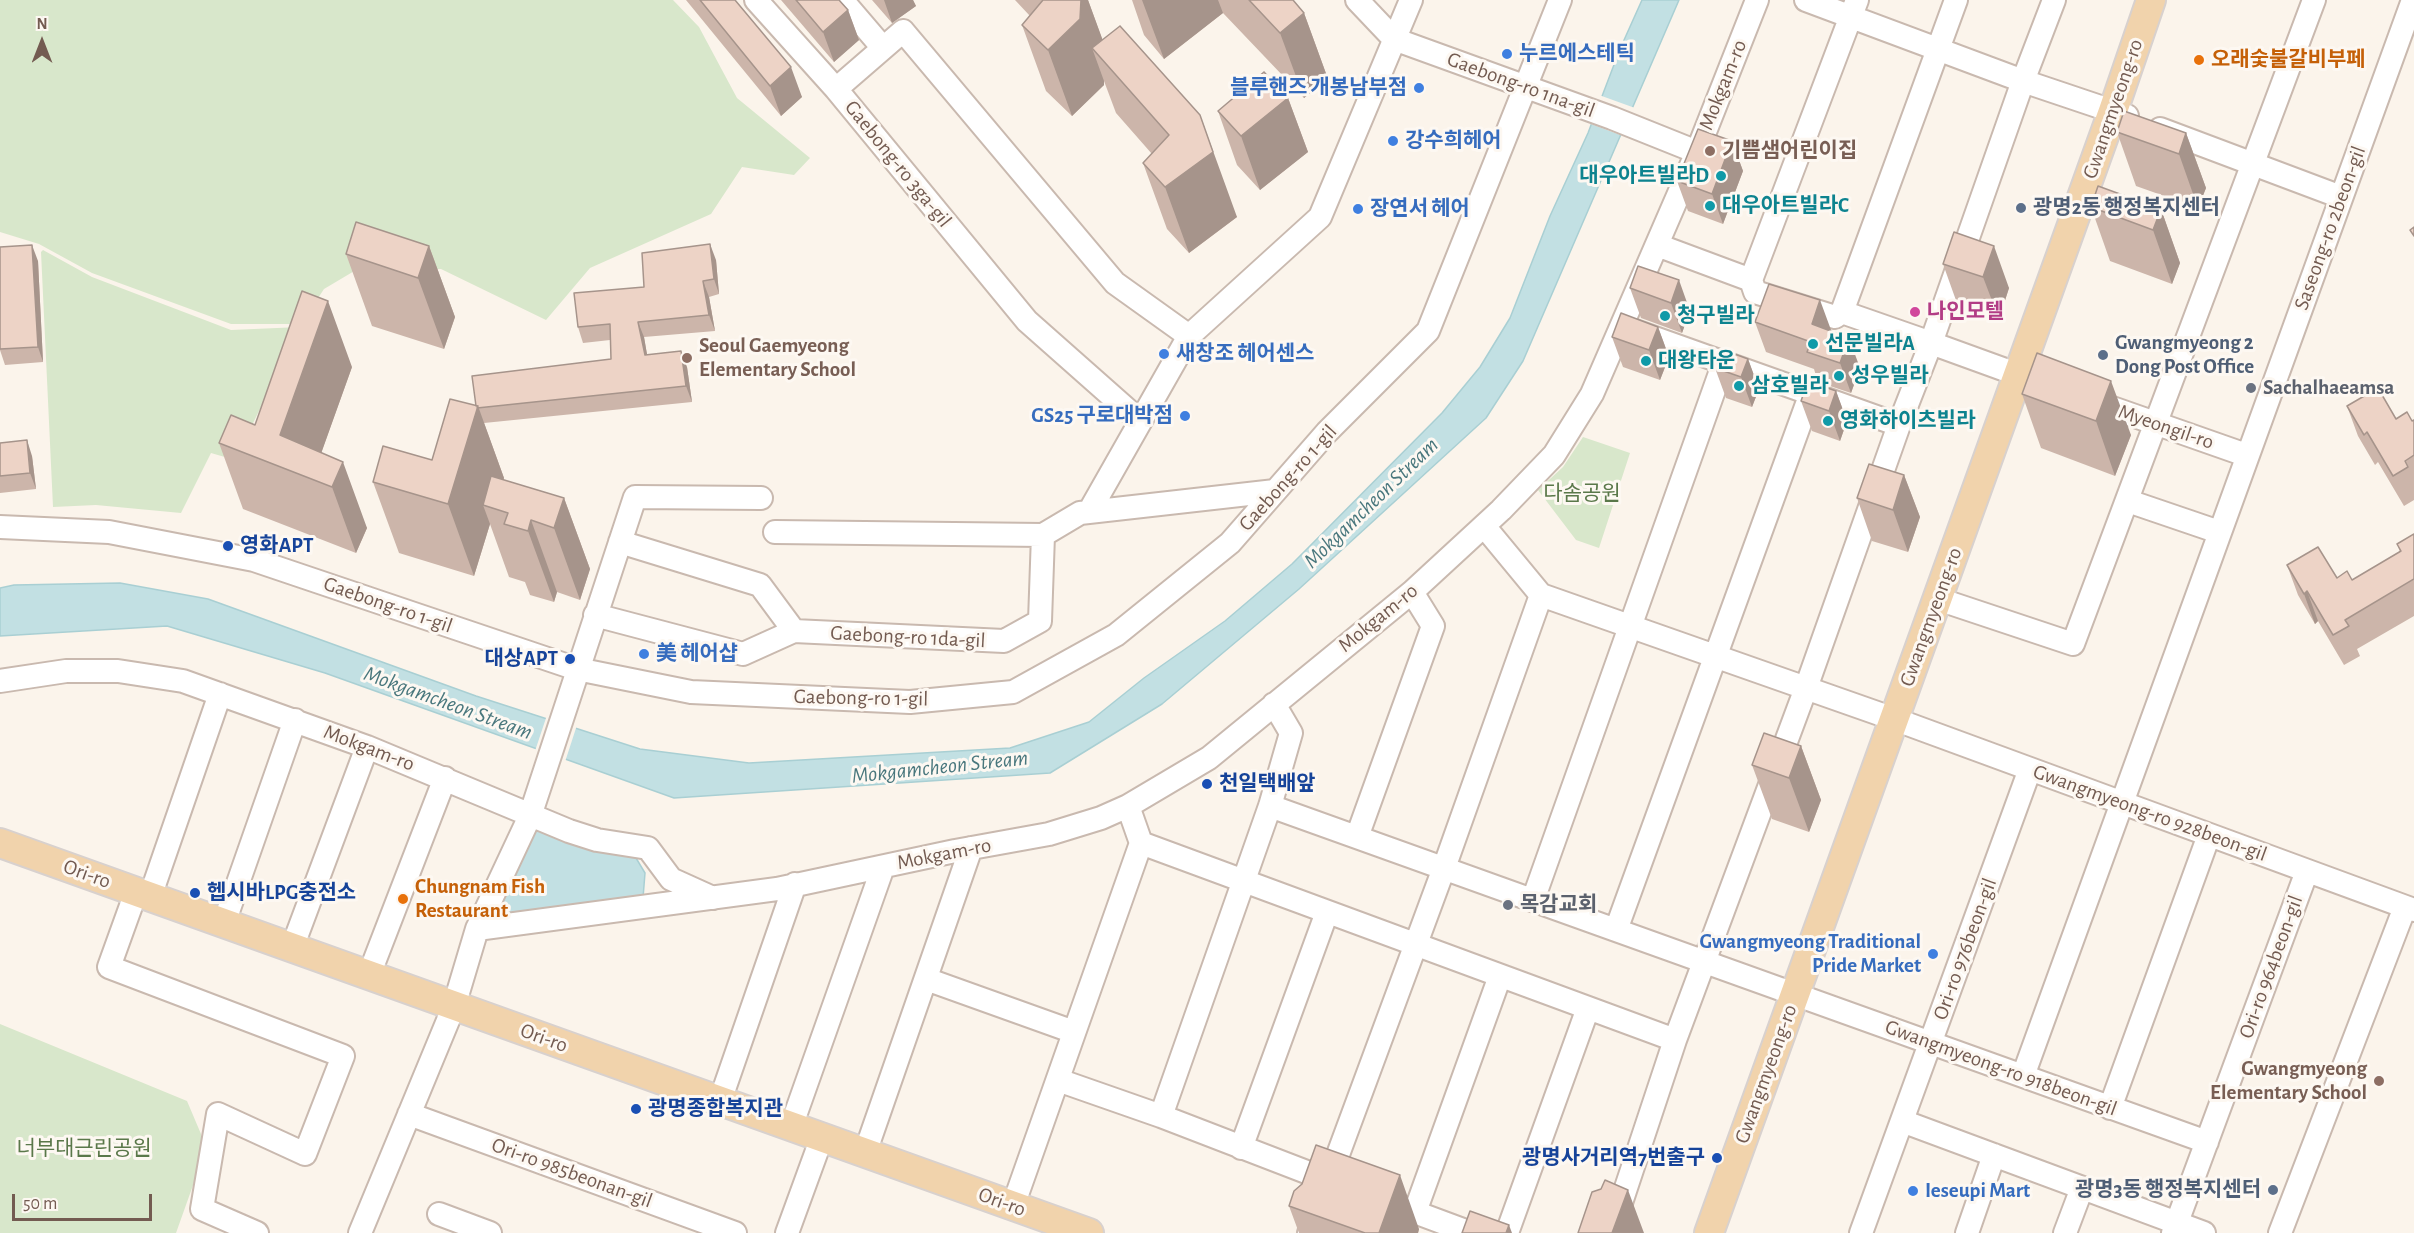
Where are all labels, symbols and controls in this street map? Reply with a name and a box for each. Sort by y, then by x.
north arrow [12,12,72,72]
text: N [36,16,48,32]
street label: Mokgam-ro [1693,36,1753,134]
street label: Gwangmyeong-ro [2077,36,2149,182]
place label: 누르에스테틱 [1519,41,1635,67]
street label: Gaebong-ro 1na-gil [1444,47,1598,123]
marker: 누르에스테틱 [1500,47,1514,61]
place label: 오래숯불갈비부페 [2211,47,2366,73]
marker: 오래숯불갈비부페 [2192,53,2206,67]
place label: 블루핸즈 개봉남부점 [1230,75,1407,101]
marker: 블루핸즈 개봉남부점 [1412,81,1426,95]
street label: Gaebong-ro 3ga-gil [839,95,957,233]
place label: 강수희헤어 [1405,128,1502,154]
marker: 강수희헤어 [1386,134,1400,148]
place label: 기쁨샘어린이집 [1722,138,1857,164]
street label: Saseong-ro 2beon-gil [2289,143,2371,313]
marker: 기쁨샘어린이집 [1703,144,1717,158]
place label: 대우아트빌라D [1579,163,1709,189]
marker: 대우아트빌라D [1714,169,1728,183]
place label: 대우아트빌라C [1722,193,1849,219]
place label: 광명2동 행정복지센터 [2033,195,2220,221]
place label: 장연서 헤어 [1370,196,1470,222]
marker: 대우아트빌라C [1703,199,1717,213]
marker: 광명2동 행정복지센터 [2014,201,2028,215]
marker: 장연서 헤어 [1351,202,1365,216]
place label: 나인모텔 [1927,299,2004,325]
place label: 청구빌라 [1677,303,1754,329]
marker: 나인모텔 [1908,305,1922,319]
marker: 청구빌라 [1658,309,1672,323]
place label: Gwangmyeong 2 Dong Post Office [2115,330,2254,380]
place label: 선문빌라A [1825,331,1915,357]
place label: Seoul Gaemyeong Elementary School [699,333,856,383]
marker: 선문빌라A [1806,337,1820,351]
place label: 새창조 헤어센스 [1176,341,1314,367]
marker: 새창조 헤어센스 [1157,347,1171,361]
place label: 대왕타운 [1658,348,1735,374]
marker: Gwangmyeong 2 Dong Post Office [2096,348,2110,362]
marker: Seoul Gaemyeong Elementary School [680,351,694,365]
marker: 대왕타운 [1639,354,1653,368]
place label: 성우빌라 [1851,363,1928,389]
marker: 성우빌라 [1832,369,1846,383]
place label: 삼호빌라 [1751,373,1828,399]
place label: Sachalhaeamsa [2263,375,2394,401]
marker: 삼호빌라 [1732,379,1746,393]
marker: Sachalhaeamsa [2244,381,2258,395]
street label: Myeongil-ro [2115,399,2217,455]
place label: GS25 구로대박점 [1031,403,1173,429]
place label: 영화하이츠빌라 [1840,408,1975,434]
marker: GS25 구로대박점 [1178,409,1192,423]
marker: 영화하이츠빌라 [1821,414,1835,428]
street label: Gaebong-ro 1-gil [1234,419,1342,537]
water label: Mokgamcheon Stream [1298,432,1444,574]
park label: 다솜공원 [1543,481,1621,507]
place label: 영화APT [240,533,313,559]
marker: 영화APT [221,539,235,553]
street label: Gwangmyeong-ro [1894,544,1968,690]
street label: Gaebong-ro 1-gil [320,571,456,639]
street label: Mokgam-ro [1333,578,1423,658]
street label: Gaebong-ro 1da-gil [830,620,986,654]
place label: 美 헤어샵 [656,641,738,667]
place label: 대상APT [485,646,558,672]
marker: 美 헤어샵 [637,647,651,661]
marker: 대상APT [563,652,577,666]
water label: Mokgamcheon Stream [360,660,536,746]
street label: Gaebong-ro 1-gil [793,684,929,712]
street label: Mokgam-ro [320,719,418,777]
water label: Mokgamcheon Stream [851,745,1029,789]
street label: Gwangmyeong-ro 928beon-gil [2030,759,2270,867]
place label: 천일택배앞 [1219,771,1316,797]
marker: 천일택배앞 [1200,777,1214,791]
street label: Mokgam-ro [895,833,993,875]
street label: Ori-ro [60,854,114,894]
place label: Chungnam Fish Restaurant [415,874,545,924]
street label: Ori-ro 976beon-gil [1928,875,2002,1023]
place label: 헵시바LPG충전소 [207,880,356,906]
marker: 헵시바LPG충전소 [188,886,202,900]
marker: Chungnam Fish Restaurant [396,892,410,906]
place label: 목감교회 [1520,892,1597,918]
street label: Ori-ro 964beon-gil [2233,892,2309,1042]
marker: 목감교회 [1501,898,1515,912]
place label: Gwangmyeong Traditional Pride Market [1700,929,1921,979]
marker: Gwangmyeong Traditional Pride Market [1926,947,1940,961]
street label: Gwangmyeong-ro [1729,1001,1803,1147]
street label: Gwangmyeong-ro 918beon-gil [1882,1014,2120,1122]
street label: Ori-ro [517,1018,571,1058]
place label: Gwangmyeong Elementary School [2210,1056,2367,1106]
marker: Gwangmyeong Elementary School [2372,1074,2386,1088]
place label: 광명종합복지관 [648,1096,783,1122]
marker: 광명종합복지관 [629,1102,643,1116]
street label: Ori-ro 985beonan-gil [488,1132,656,1214]
park label: 너부대근린공원 [16,1136,152,1162]
place label: 광명사거리역7번출구 [1522,1145,1705,1171]
marker: 광명사거리역7번출구 [1710,1151,1724,1165]
place label: 광명3동 행정복지센터 [2075,1177,2261,1203]
place label: Ieseupi Mart [1925,1178,2030,1204]
scale bar [15,1182,154,1220]
street label: Ori-ro [975,1182,1029,1222]
marker: 광명3동 행정복지센터 [2266,1183,2280,1197]
marker: Ieseupi Mart [1906,1184,1920,1198]
text: 50 m [23,1195,57,1213]

